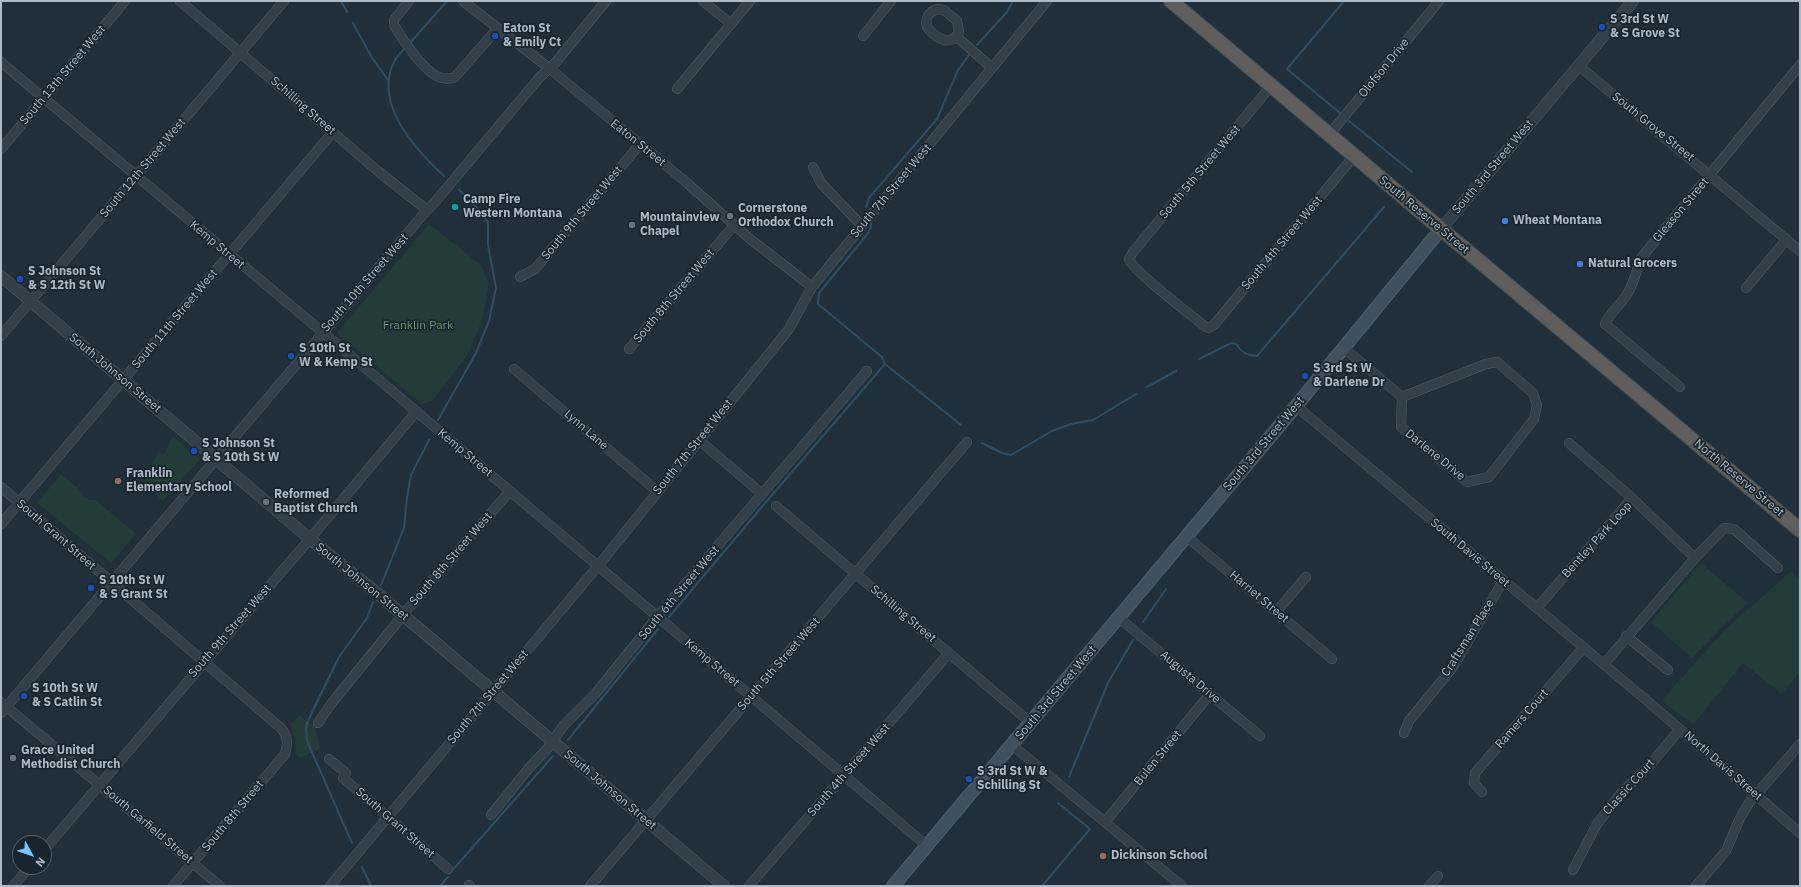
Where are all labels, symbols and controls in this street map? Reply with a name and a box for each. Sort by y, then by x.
place label: S 3rd St W & S Grove St [1610,13,1680,41]
street label: South 13th Street West [17,22,109,128]
place label: Eaton St & Emily Ct [503,22,561,50]
marker: S 3rd St W & S Grove St [1597,22,1607,32]
marker: Eaton St & Emily Ct [490,31,500,41]
street label: Olofson Drive [1356,35,1412,101]
street label: Schilling Street [268,74,338,138]
street label: South Grove Street [1609,89,1697,165]
street label: South 12th Street West [97,115,189,221]
street label: Eaton Street [607,116,669,170]
street label: South 3rd Street West [1449,117,1537,217]
street label: South 5th Street West [1156,122,1244,222]
street label: South 7th Street West [847,141,935,241]
street label: South 9th Street West [538,163,626,263]
street label: South Reserve Street [1376,173,1472,257]
street label: Gleason Street [1650,175,1712,245]
place label: Camp Fire Western Montana [463,193,562,221]
street label: South 4th Street West [1238,193,1326,293]
marker: Camp Fire Western Montana [450,202,460,212]
place label: Cornerstone Orthodox Church [738,202,834,230]
place label: Mountainview Chapel [640,211,719,239]
marker: Cornerstone Orthodox Church [725,211,735,221]
place label: Wheat Montana [1513,214,1602,228]
marker: Wheat Montana [1500,216,1510,226]
street label: Kemp Street [187,218,247,272]
marker: Mountainview Chapel [627,220,637,230]
street label: South 10th Street West [318,231,412,335]
street label: South 8th Street West [630,246,718,346]
place label: Natural Grocers [1588,257,1677,271]
marker: Natural Grocers [1575,259,1585,269]
place label: S Johnson St & S 12th St W [28,265,105,293]
street label: South 11th Street West [129,266,221,372]
marker: S Johnson St & S 12th St W [15,274,25,284]
park label: Franklin Park [383,319,453,333]
street label: South Johnson Street [66,330,164,416]
place label: S 10th St W & Kemp St [299,342,373,370]
marker: S 10th St W & Kemp St [286,351,296,361]
place label: S 3rd St W & Darlene Dr [1313,362,1385,390]
marker: S 3rd St W & Darlene Dr [1300,371,1310,381]
street label: South 3rd Street West [1220,394,1308,494]
street label: South 7th Street West [650,397,736,497]
street label: Lynn Lane [561,407,611,453]
street label: Kemp Street [435,426,495,480]
street label: Darlene Drive [1402,426,1468,484]
street label: North Reserve Street [1691,436,1787,520]
place label: S Johnson St & S 10th St W [202,437,279,465]
marker: S Johnson St & S 10th St W [189,446,199,456]
place label: Franklin Elementary School [126,467,232,495]
marker: Franklin Elementary School [113,476,123,486]
place label: Reformed Baptist Church [274,488,358,516]
street label: South Grant Street [13,497,99,573]
marker: Reformed Baptist Church [261,497,271,507]
street label: Bentley Park Loop [1559,499,1635,581]
street label: South 8th Street West [407,510,495,608]
street label: South Davis Street [1427,516,1513,590]
street label: South Johnson Street [312,540,412,624]
street label: South 6th Street West [635,543,723,643]
street label: Harriet Street [1226,568,1292,626]
place label: S 10th St W & S Grant St [99,574,168,602]
street label: South 9th Street West [186,582,274,680]
street label: Schilling Street [867,582,939,646]
marker: S 10th St W & S Grant St [86,583,96,593]
street label: Craftsman Place [1439,597,1497,679]
street label: South 5th Street West [735,615,823,713]
street label: Kemp Street [682,636,742,690]
street label: South 3rd Street West [1012,643,1100,743]
street label: South 7th Street West [444,647,532,747]
street label: Augusta Drive [1157,647,1223,707]
place label: S 10th St W & S Catlin St [32,682,102,710]
street label: Ramers Court [1492,686,1552,752]
marker: S 10th St W & S Catlin St [19,691,29,701]
street label: South 4th Street West [805,721,893,819]
street label: Bulen Street [1131,727,1185,789]
street label: North Davis Street [1681,728,1765,804]
place label: Grace United Methodist Church [21,744,120,772]
street label: South Johnson Street [561,747,659,833]
marker: Grace United Methodist Church [8,753,18,763]
street label: Classic Court [1600,756,1658,818]
place label: S 3rd St W & Schilling St [977,765,1047,793]
marker: S 3rd St W & Schilling St [964,774,974,784]
street label: South 8th Street [199,778,267,854]
street label: South Garfield Street [100,783,196,867]
street label: South Grant Street [352,785,438,861]
north arrow [12,835,52,875]
place label: Dickinson School [1111,849,1207,863]
marker: Dickinson School [1098,851,1108,861]
text: N [33,855,48,870]

